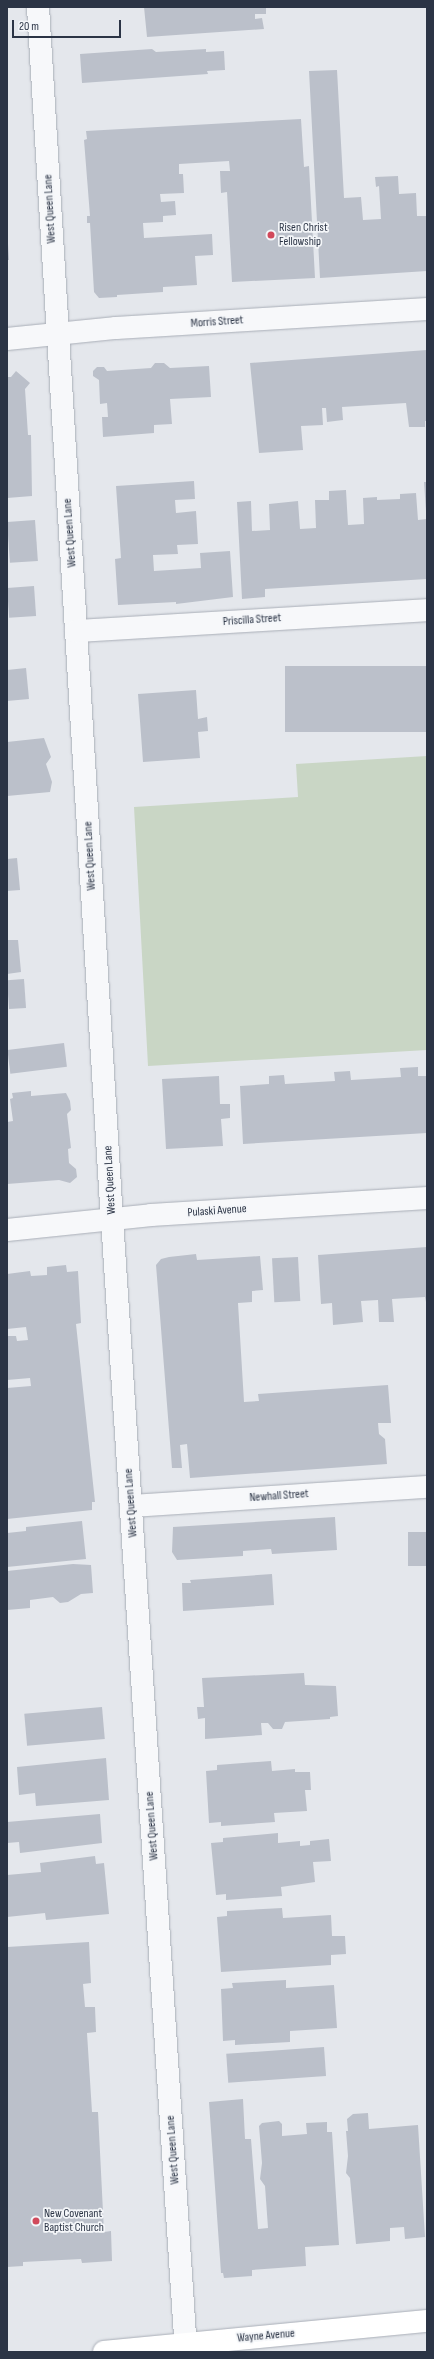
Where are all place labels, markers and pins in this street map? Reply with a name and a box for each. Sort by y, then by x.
place label: Risen Christ Fellowship [279,221,328,249]
marker: Risen Christ Fellowship [266,230,276,240]
place label: New Covenant Baptist Church [44,2207,104,2235]
marker: New Covenant Baptist Church [31,2216,41,2226]

